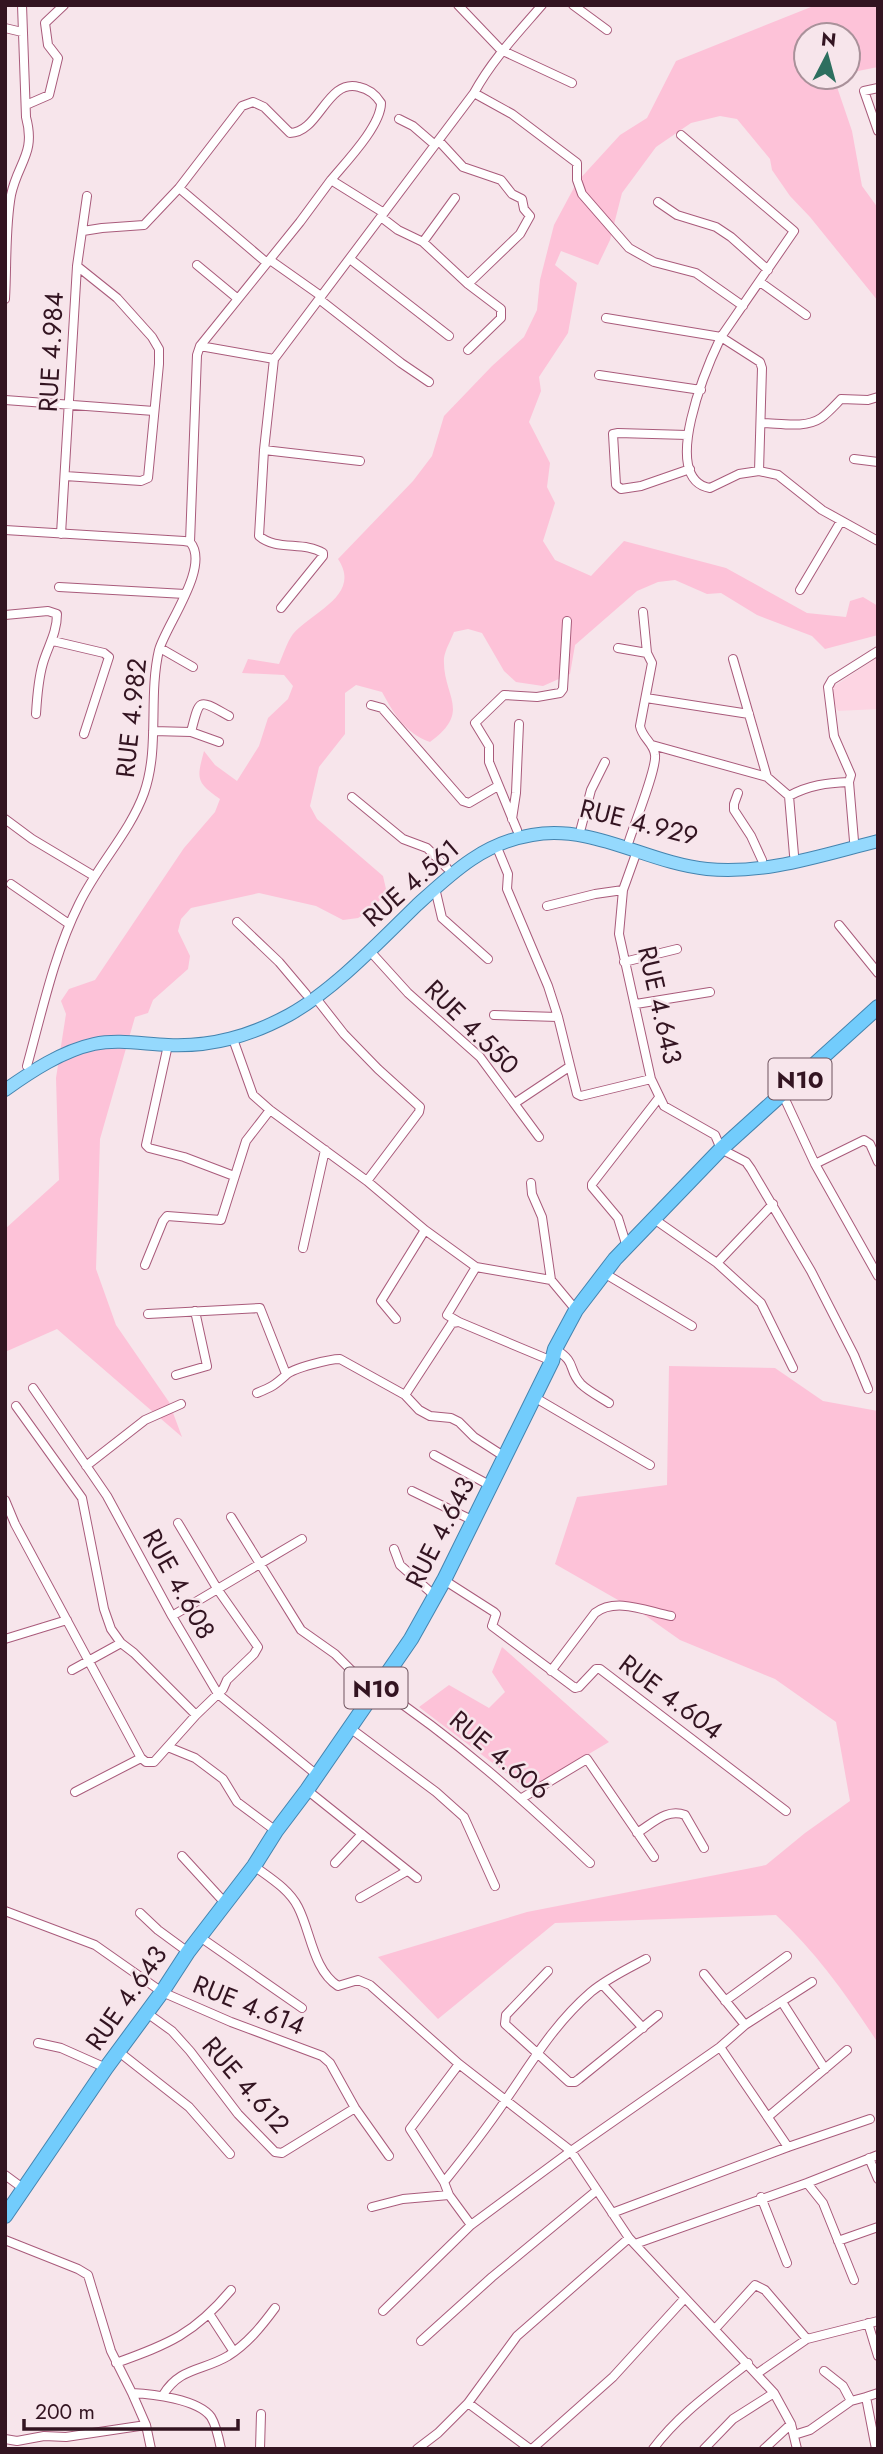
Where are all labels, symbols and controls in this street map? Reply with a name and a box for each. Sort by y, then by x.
north arrow [792,21,862,91]
text: N [820,25,838,54]
street label: RUE 4.984 [29,291,73,413]
street label: RUE 4.982 [106,656,156,780]
street label: RUE 4.929 [576,789,702,855]
street label: RUE 4.561 [354,830,468,936]
street label: RUE 4.643 [628,942,692,1068]
street label: RUE 4.550 [416,971,528,1083]
road number: N10 [768,1058,832,1100]
street label: RUE 4.643 [396,1470,484,1594]
street label: RUE 4.608 [133,1522,225,1646]
street label: RUE 4.604 [611,1645,731,1749]
road number: N10 [344,1668,408,1708]
street label: RUE 4.606 [441,1701,559,1809]
street label: RUE 4.643 [76,1938,176,2058]
street label: RUE 4.614 [187,1965,311,2045]
street label: RUE 4.612 [193,2028,299,2142]
scale bar [24,2388,238,2432]
text: 200 m [35,2397,95,2427]

